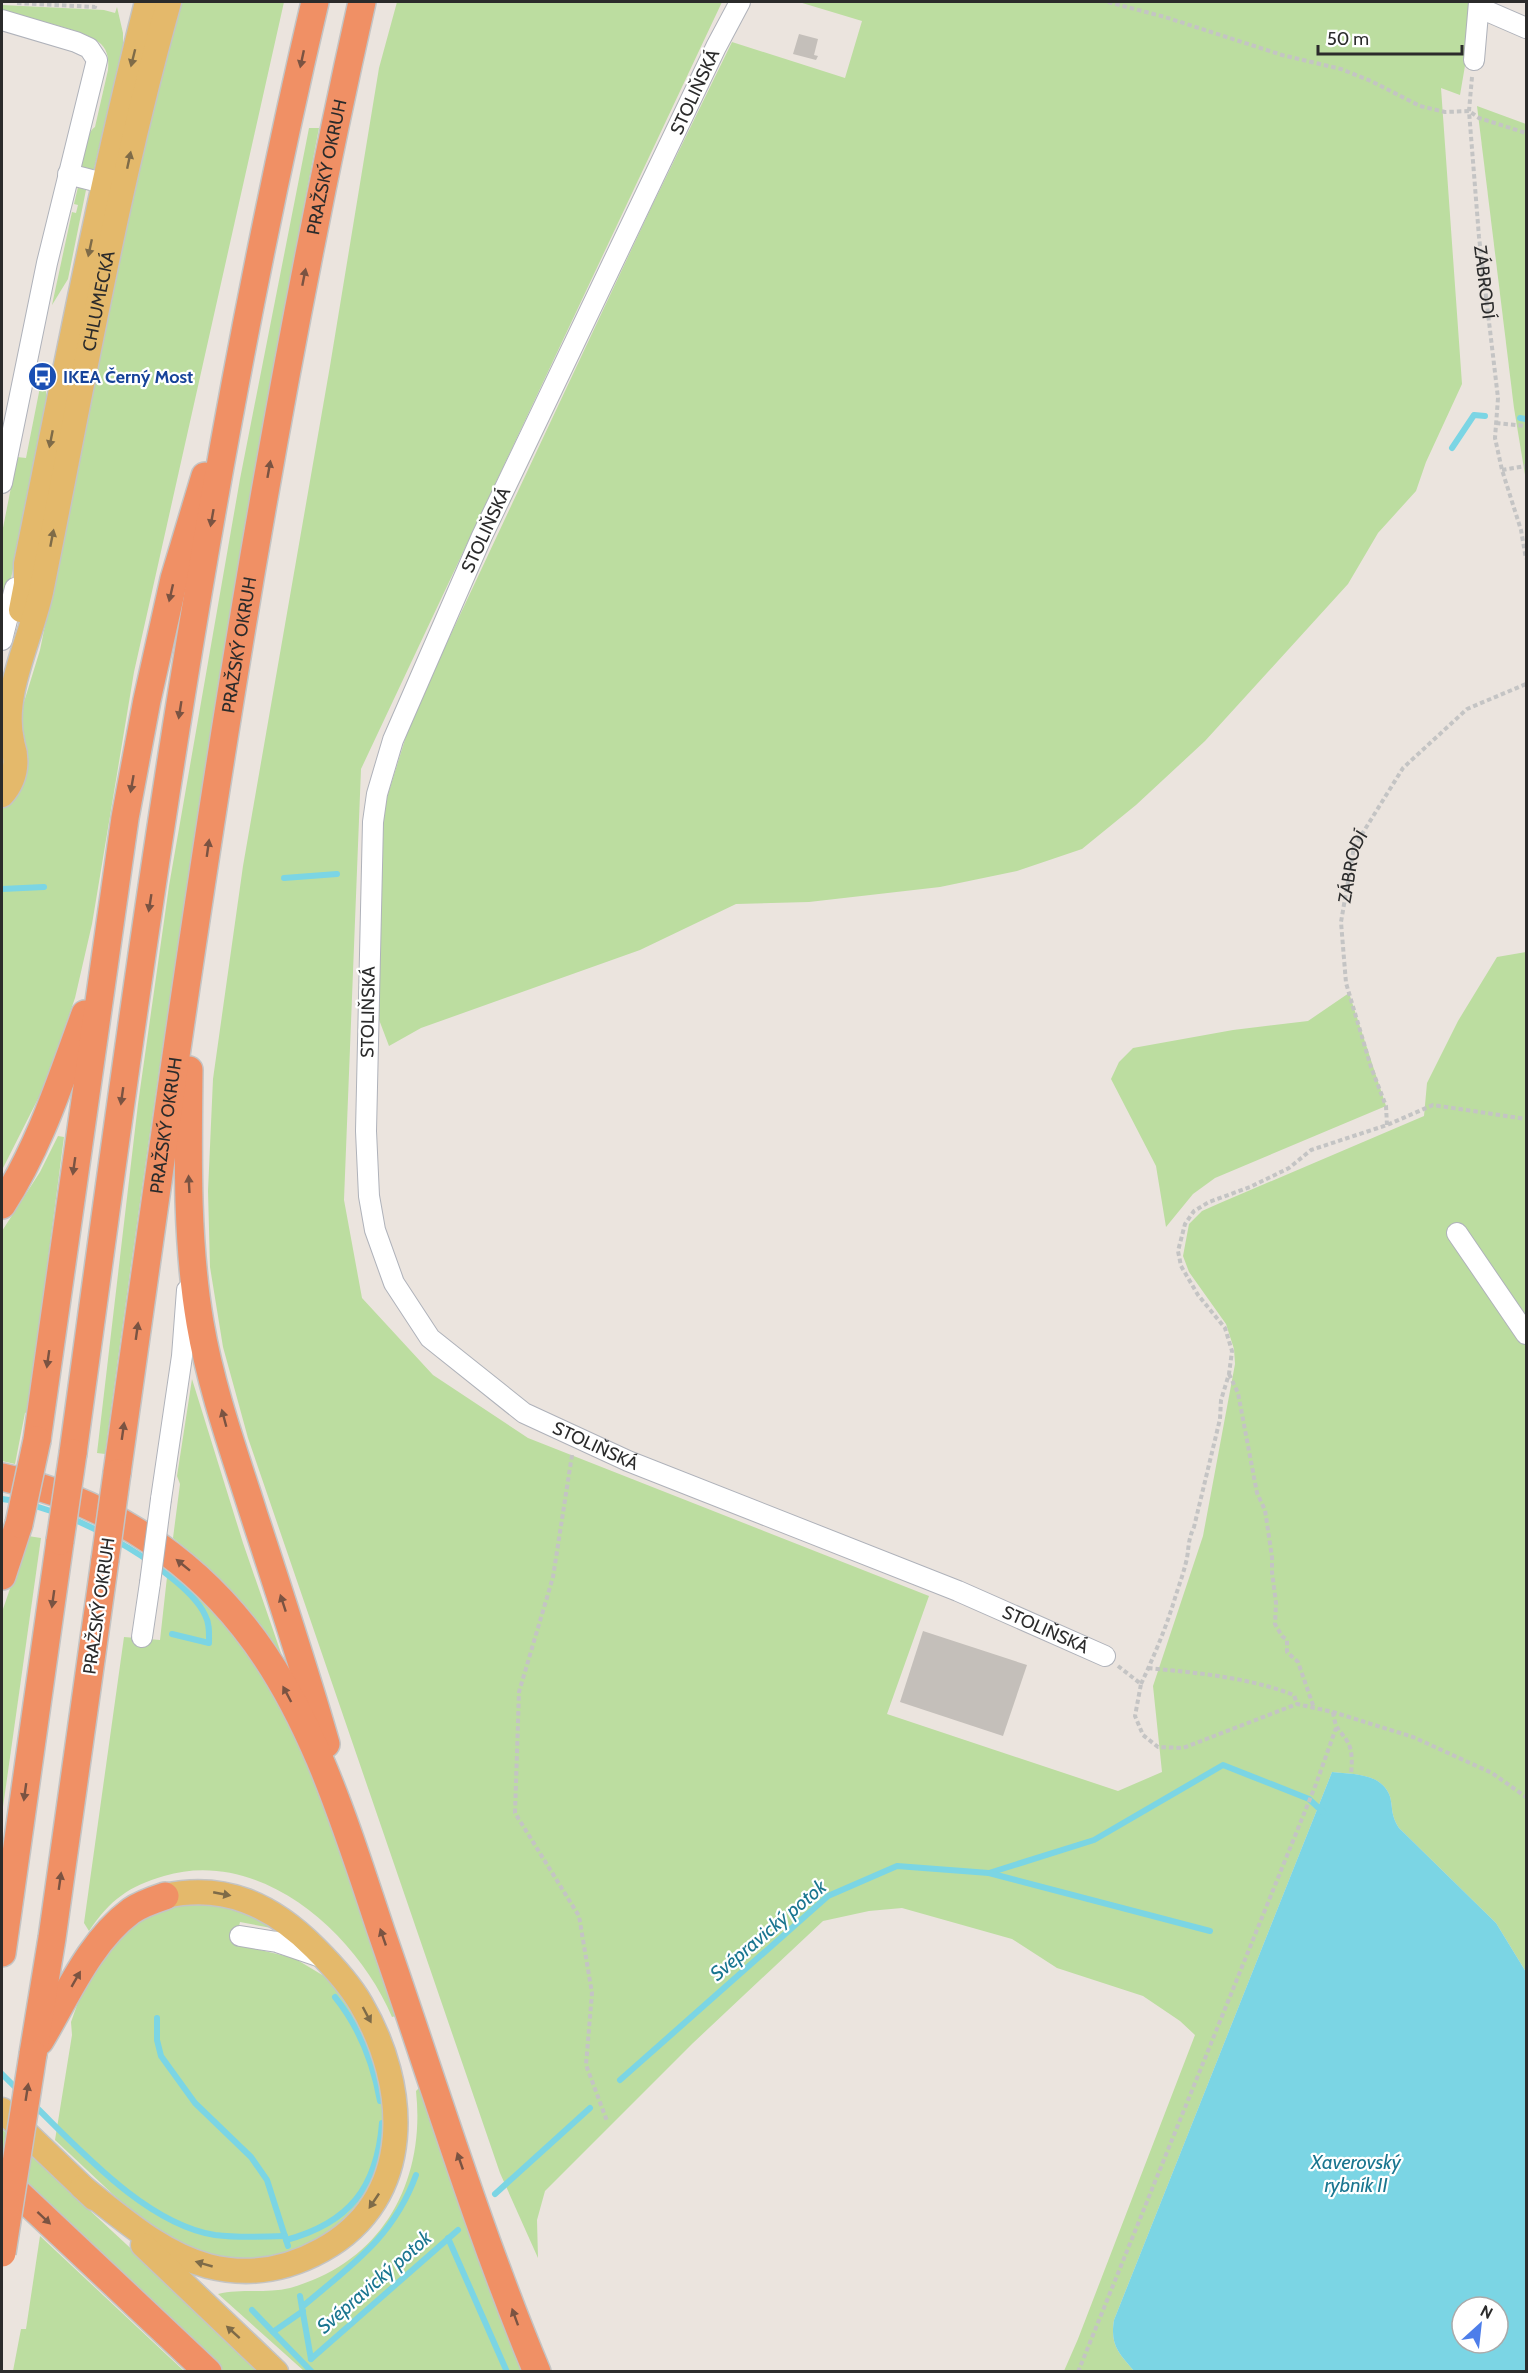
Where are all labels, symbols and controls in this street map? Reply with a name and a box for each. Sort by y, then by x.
scale bar [1318,18,1462,56]
text: 50 m [1327,28,1369,50]
street label: STOLIŇSKÁ [665,45,724,138]
one-way arrow [127,49,137,67]
one-way arrow [297,49,307,68]
street label: PRAŽSKÝ OKRUH [302,97,351,237]
one-way arrow [125,150,135,169]
one-way arrow [84,239,94,258]
street label: ZÁBRODÍ [1469,244,1500,320]
street label: CHLUMECKÁ [78,249,120,353]
one-way arrow [300,267,309,286]
bus stop icon: IKEA Černý Most [26,361,58,393]
place label: IKEA Černý Most [63,366,193,388]
one-way arrow [46,430,55,449]
one-way arrow [265,459,274,478]
street label: STOLIŇSKÁ [456,483,515,576]
one-way arrow [208,508,217,527]
one-way arrow [47,529,57,548]
street label: PRAŽSKÝ OKRUH [217,575,261,715]
one-way arrow [166,584,175,603]
one-way arrow [176,701,185,720]
one-way arrow [127,775,136,794]
street label: ZÁBRODÍ [1333,826,1372,905]
one-way arrow [204,838,213,857]
one-way arrow [145,893,154,912]
street label: STOLIŇSKÁ [355,966,380,1058]
street label: PRAŽSKÝ OKRUH [145,1056,187,1195]
one-way arrow [117,1086,126,1105]
one-way arrow [70,1156,79,1175]
one-way arrow [185,1175,194,1194]
one-way arrow [133,1322,142,1341]
one-way arrow [44,1349,53,1368]
one-way arrow [218,1408,228,1427]
street label: STOLIŇSKÁ [549,1417,641,1475]
one-way arrow [119,1422,128,1441]
street label: PRAŽSKÝ OKRUH [78,1536,119,1676]
one-way arrow [175,1558,191,1571]
one-way arrow [48,1589,57,1608]
one-way arrow [278,1594,288,1612]
street label: STOLIŇSKÁ [999,1601,1092,1658]
one-way arrow [282,1686,292,1703]
one-way arrow [20,1783,29,1802]
one-way arrow [56,1871,65,1890]
water label: Svépravický potok [705,1874,832,1986]
one-way arrow [213,1890,232,1899]
one-way arrow [378,1928,388,1946]
one-way arrow [71,1970,81,1987]
one-way arrow [362,2007,372,2024]
one-way arrow [22,2082,31,2101]
water label: Xaverovský rybník II [1310,2150,1402,2197]
one-way arrow [454,2152,464,2170]
one-way arrow [368,2192,379,2209]
one-way arrow [37,2211,52,2225]
water label: Svépravický potok [312,2225,437,2338]
one-way arrow [195,2259,213,2268]
north arrow [1450,2295,1510,2355]
text: N [1477,2301,1496,2323]
one-way arrow [510,2308,520,2326]
one-way arrow [226,2326,241,2339]

